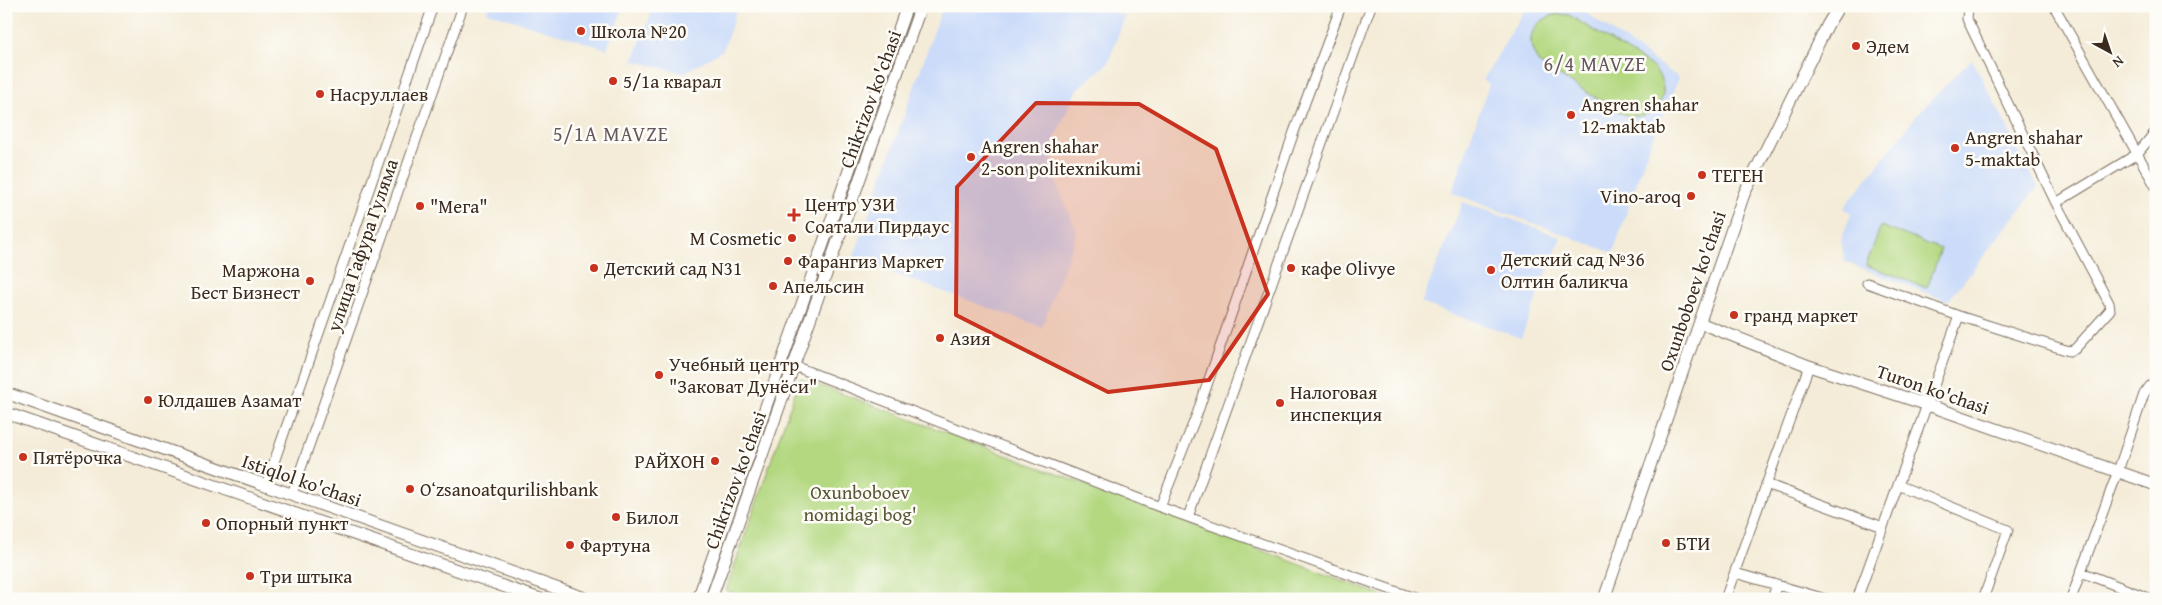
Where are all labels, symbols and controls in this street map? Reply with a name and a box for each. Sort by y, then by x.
place label: Школа №20 [591,17,686,45]
marker: Школа №20 [575,25,587,37]
street label: Chikrizov ko'chasi [832,26,908,172]
north arrow [2084,28,2134,78]
place label: Эдем [1866,32,1910,60]
marker: Эдем [1850,40,1862,52]
district label: 6/4 MAVZE [1544,49,1646,78]
text: N [2108,51,2128,73]
place label: 5/1а кварал [623,67,722,95]
marker: 5/1а кварал [607,75,619,87]
place label: Насруллаев [330,80,428,108]
marker: Насруллаев [314,88,326,100]
place label: Angren shahar 12-maktab [1581,90,1699,140]
marker: Angren shahar 12-maktab [1565,109,1577,121]
district label: 5/1A MAVZE [553,119,669,148]
place label: Angren shahar 5-maktab [1965,123,2083,173]
place label: Angren shahar 2-son politexnikumi [981,132,1141,182]
marker: Angren shahar 5-maktab [1949,142,1961,154]
marker: Angren shahar 2-son politexnikumi [965,151,977,163]
street label: улица Гафура Гуляма [319,155,405,336]
place label: ТЕГЕН [1712,161,1764,189]
marker: ТЕГЕН [1696,169,1708,181]
place label: Vino-aroq [1600,182,1681,210]
place label: Центр УЗИ Соатали Пирдаус [805,190,950,240]
marker: Vino-aroq [1685,190,1697,202]
place label: "Мега" [430,192,488,220]
marker: "Мега" [414,200,426,212]
street label: Oxunboboev ko'chasi [1651,207,1733,375]
marker: Центр УЗИ Соатали Пирдаус [787,208,801,222]
place label: M Cosmetic [690,224,782,252]
marker: M Cosmetic [786,232,798,244]
place label: Детский сад №36 Олтин баликча [1500,245,1645,295]
place label: Фарангиз Маркет [798,247,945,275]
place label: Детский сад N31 [603,254,742,282]
place label: кафе Olivye [1301,254,1396,282]
marker: Фарангиз Маркет [782,255,794,267]
place label: Маржона Бест Бизнест [191,256,301,306]
marker: Детский сад N31 [588,262,600,274]
marker: кафе Olivye [1285,262,1297,274]
marker: Детский сад №36 Олтин баликча [1485,264,1497,276]
place label: Апельсин [783,272,864,300]
marker: Маржона Бест Бизнест [304,275,316,287]
marker: Апельсин [767,280,779,292]
place label: гранд маркет [1744,301,1859,329]
marker: гранд маркет [1728,309,1740,321]
place label: Азия [950,324,991,352]
marker: Азия [934,332,946,344]
place label: Учебный центр "Заковат Дунёси" [669,350,817,400]
street label: Turon ko'chasi [1873,357,1993,421]
marker: Учебный центр "Заковат Дунёси" [653,369,665,381]
place label: Налоговая инспекция [1290,378,1382,428]
place label: Юлдашев Азамат [158,386,302,414]
marker: Юлдашев Азамат [142,394,154,406]
marker: Налоговая инспекция [1274,397,1286,409]
street label: Chikrizov ko'chasi [697,407,773,553]
place label: Пятёрочка [33,443,122,471]
street label: Istiqlol ko'chasi [239,446,365,514]
place label: РАЙХОН [635,447,705,475]
marker: Пятёрочка [17,451,29,463]
marker: РАЙХОН [709,455,721,467]
place label: Oʻzsanoatqurilishbank [420,475,598,503]
park label: Oxunboboev nomidagi bog' [803,478,917,528]
marker: Oʻzsanoatqurilishbank [404,483,416,495]
place label: Билол [626,503,679,531]
place label: Опорный пункт [216,509,349,537]
marker: Билол [610,511,622,523]
marker: Опорный пункт [200,517,212,529]
place label: БТИ [1676,529,1710,557]
place label: Фартуна [580,531,651,559]
marker: БТИ [1660,537,1672,549]
marker: Фартуна [564,539,576,551]
place label: Три штыка [260,562,352,590]
marker: Три штыка [244,570,256,582]

